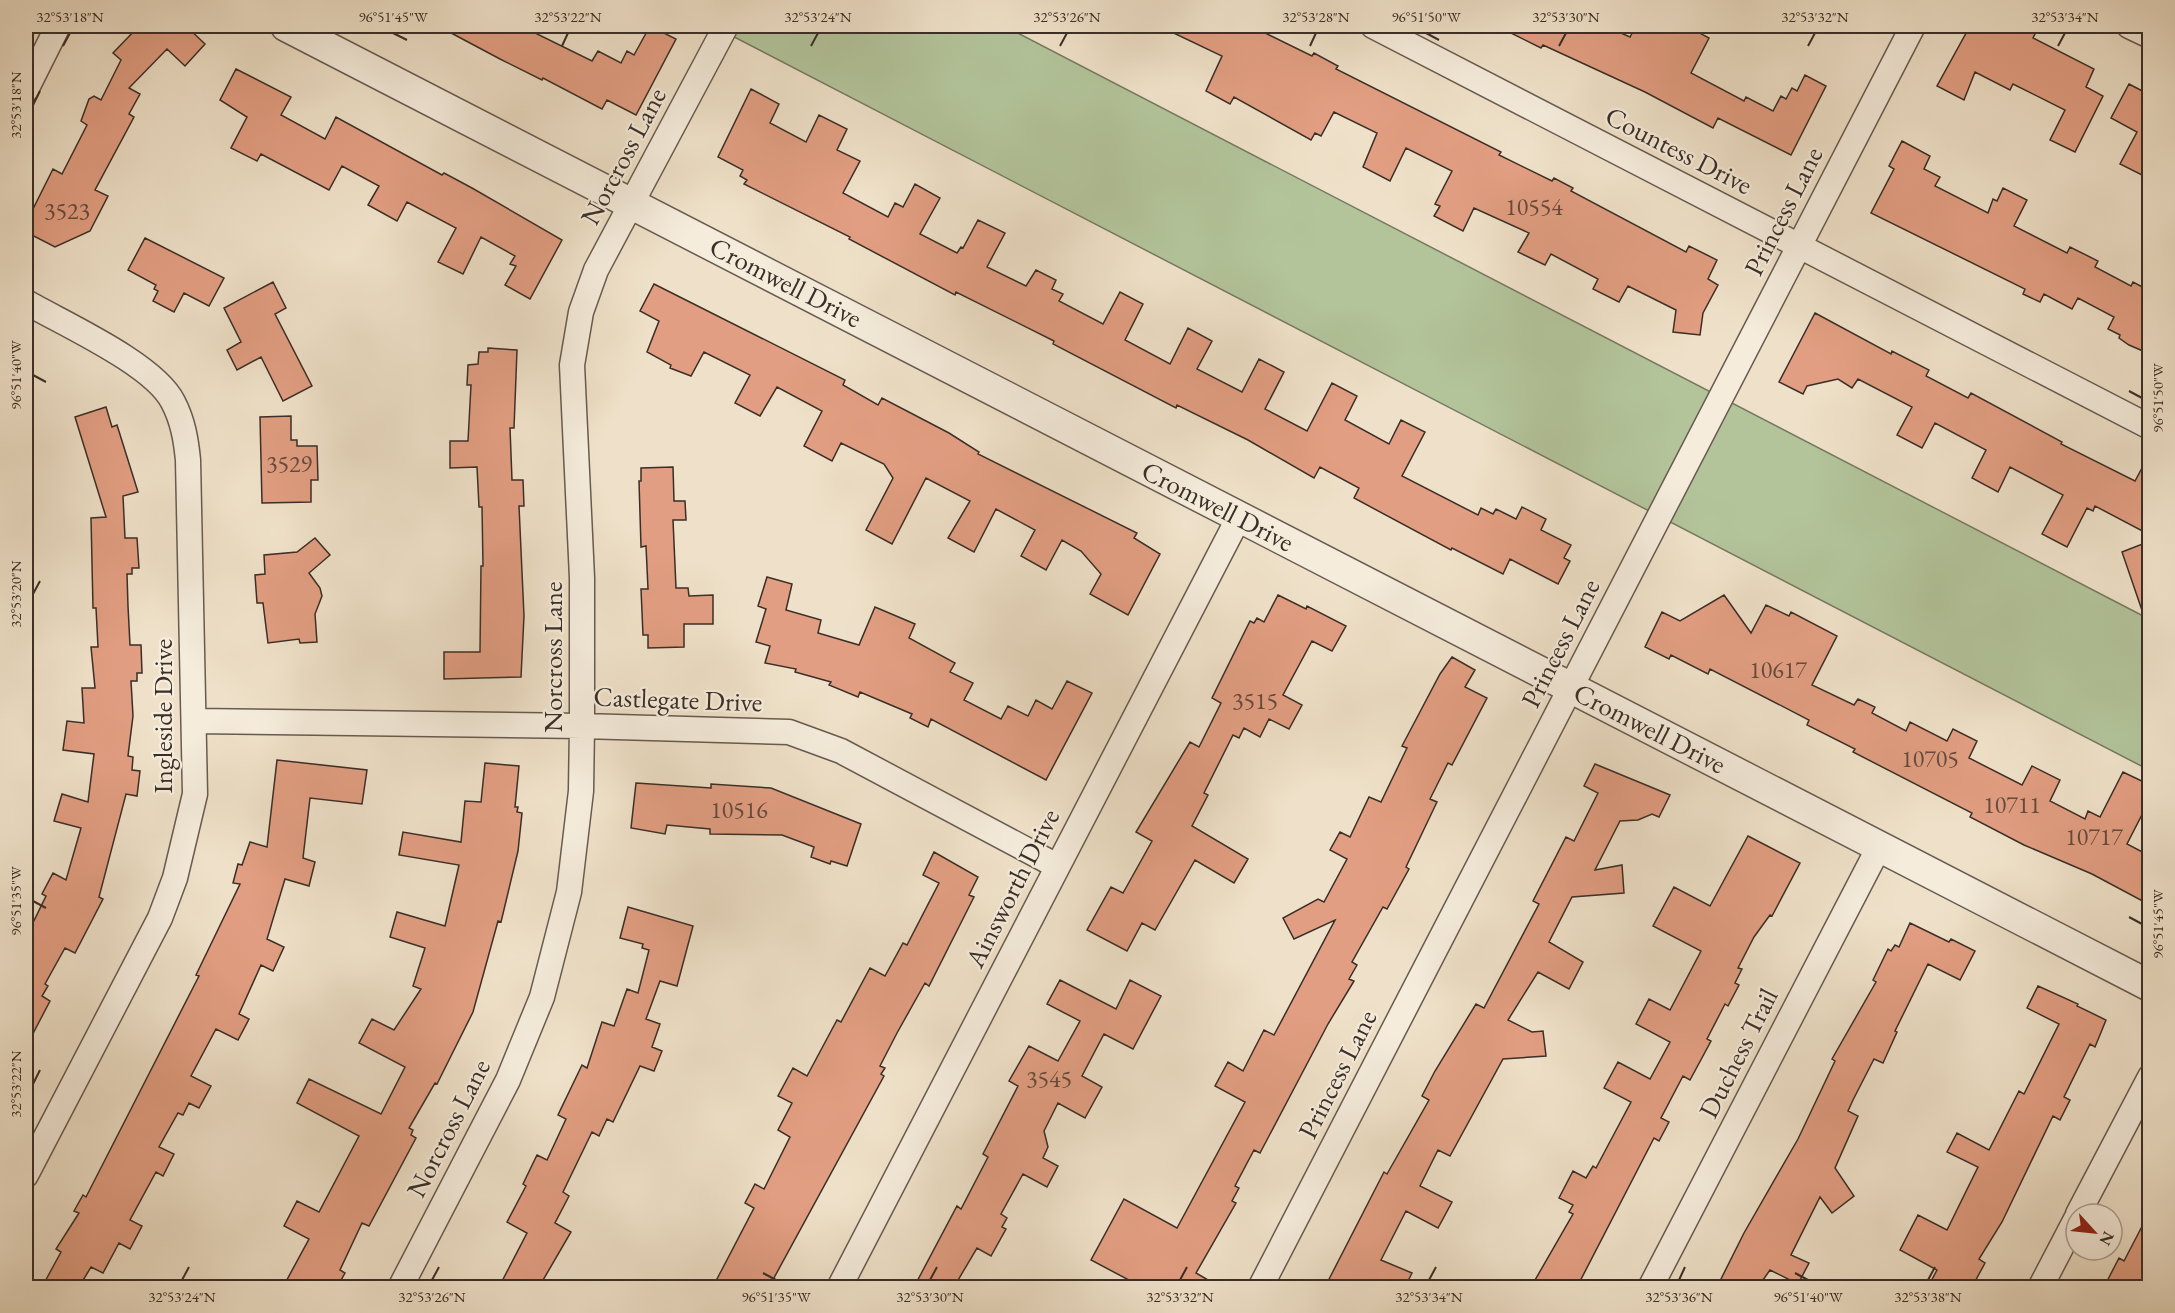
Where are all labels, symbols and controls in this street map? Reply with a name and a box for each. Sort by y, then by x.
text: 32°53'18"N [36,7,104,26]
text: 96°51'45"W [358,7,428,26]
text: 32°53'22"N [534,7,602,26]
text: 32°53'24"N [784,7,852,26]
text: 32°53'26"N [1033,7,1101,26]
text: 32°53'28"N [1282,7,1350,26]
text: 96°51'50"W [1391,7,1461,26]
text: 32°53'30"N [1532,7,1600,26]
text: 32°53'32"N [1781,7,1849,26]
text: 32°53'34"N [2031,7,2099,26]
text: 32°53'18"N [6,71,25,139]
street label: Norcross Lane [572,81,674,231]
street label: Countess Drive [1600,98,1758,202]
street label: Princess Lane [1736,141,1830,281]
house number: 10554 [1505,191,1563,222]
house number: 3523 [44,195,90,226]
street label: Cromwell Drive [704,229,868,335]
text: 96°51'40"W [6,340,25,410]
text: 96°51'50"W [2148,363,2167,433]
house number: 3529 [266,448,313,479]
street label: Cromwell Drive [1136,453,1300,559]
text: 32°53'20"N [6,560,25,628]
street label: Princess Lane [1513,573,1607,713]
street label: Norcross Lane [535,582,570,732]
street label: Ingleside Drive [145,639,180,793]
house number: 10617 [1749,654,1807,685]
street label: Cromwell Drive [1568,675,1732,781]
street label: Castlegate Drive [593,679,763,719]
house number: 3515 [1232,685,1278,716]
house number: 10705 [1901,743,1959,774]
house number: 10711 [1983,789,2041,820]
house number: 10516 [710,794,768,825]
street label: Ainsworth Drive [956,803,1067,974]
house number: 10717 [2065,821,2123,852]
text: 96°51'35"W [6,866,25,936]
text: 96°51'45"W [2148,889,2167,959]
street label: Duchess Trail [1690,982,1786,1124]
street label: Princess Lane [1290,1004,1384,1144]
text: 32°53'22"N [6,1050,25,1118]
street label: Norcross Lane [398,1053,498,1203]
house number: 3545 [1026,1063,1072,1094]
north arrow [2064,1202,2124,1262]
text: N [2095,1228,2119,1249]
text: 32°53'24"N [148,1287,216,1306]
text: 32°53'26"N [398,1287,466,1306]
text: 96°51'35"W [741,1287,811,1306]
text: 32°53'30"N [896,1287,964,1306]
text: 32°53'32"N [1146,1287,1214,1306]
text: 32°53'34"N [1395,1287,1463,1306]
text: 32°53'36"N [1645,1287,1713,1306]
text: 96°51'40"W [1773,1287,1843,1306]
text: 32°53'38"N [1894,1287,1962,1306]

